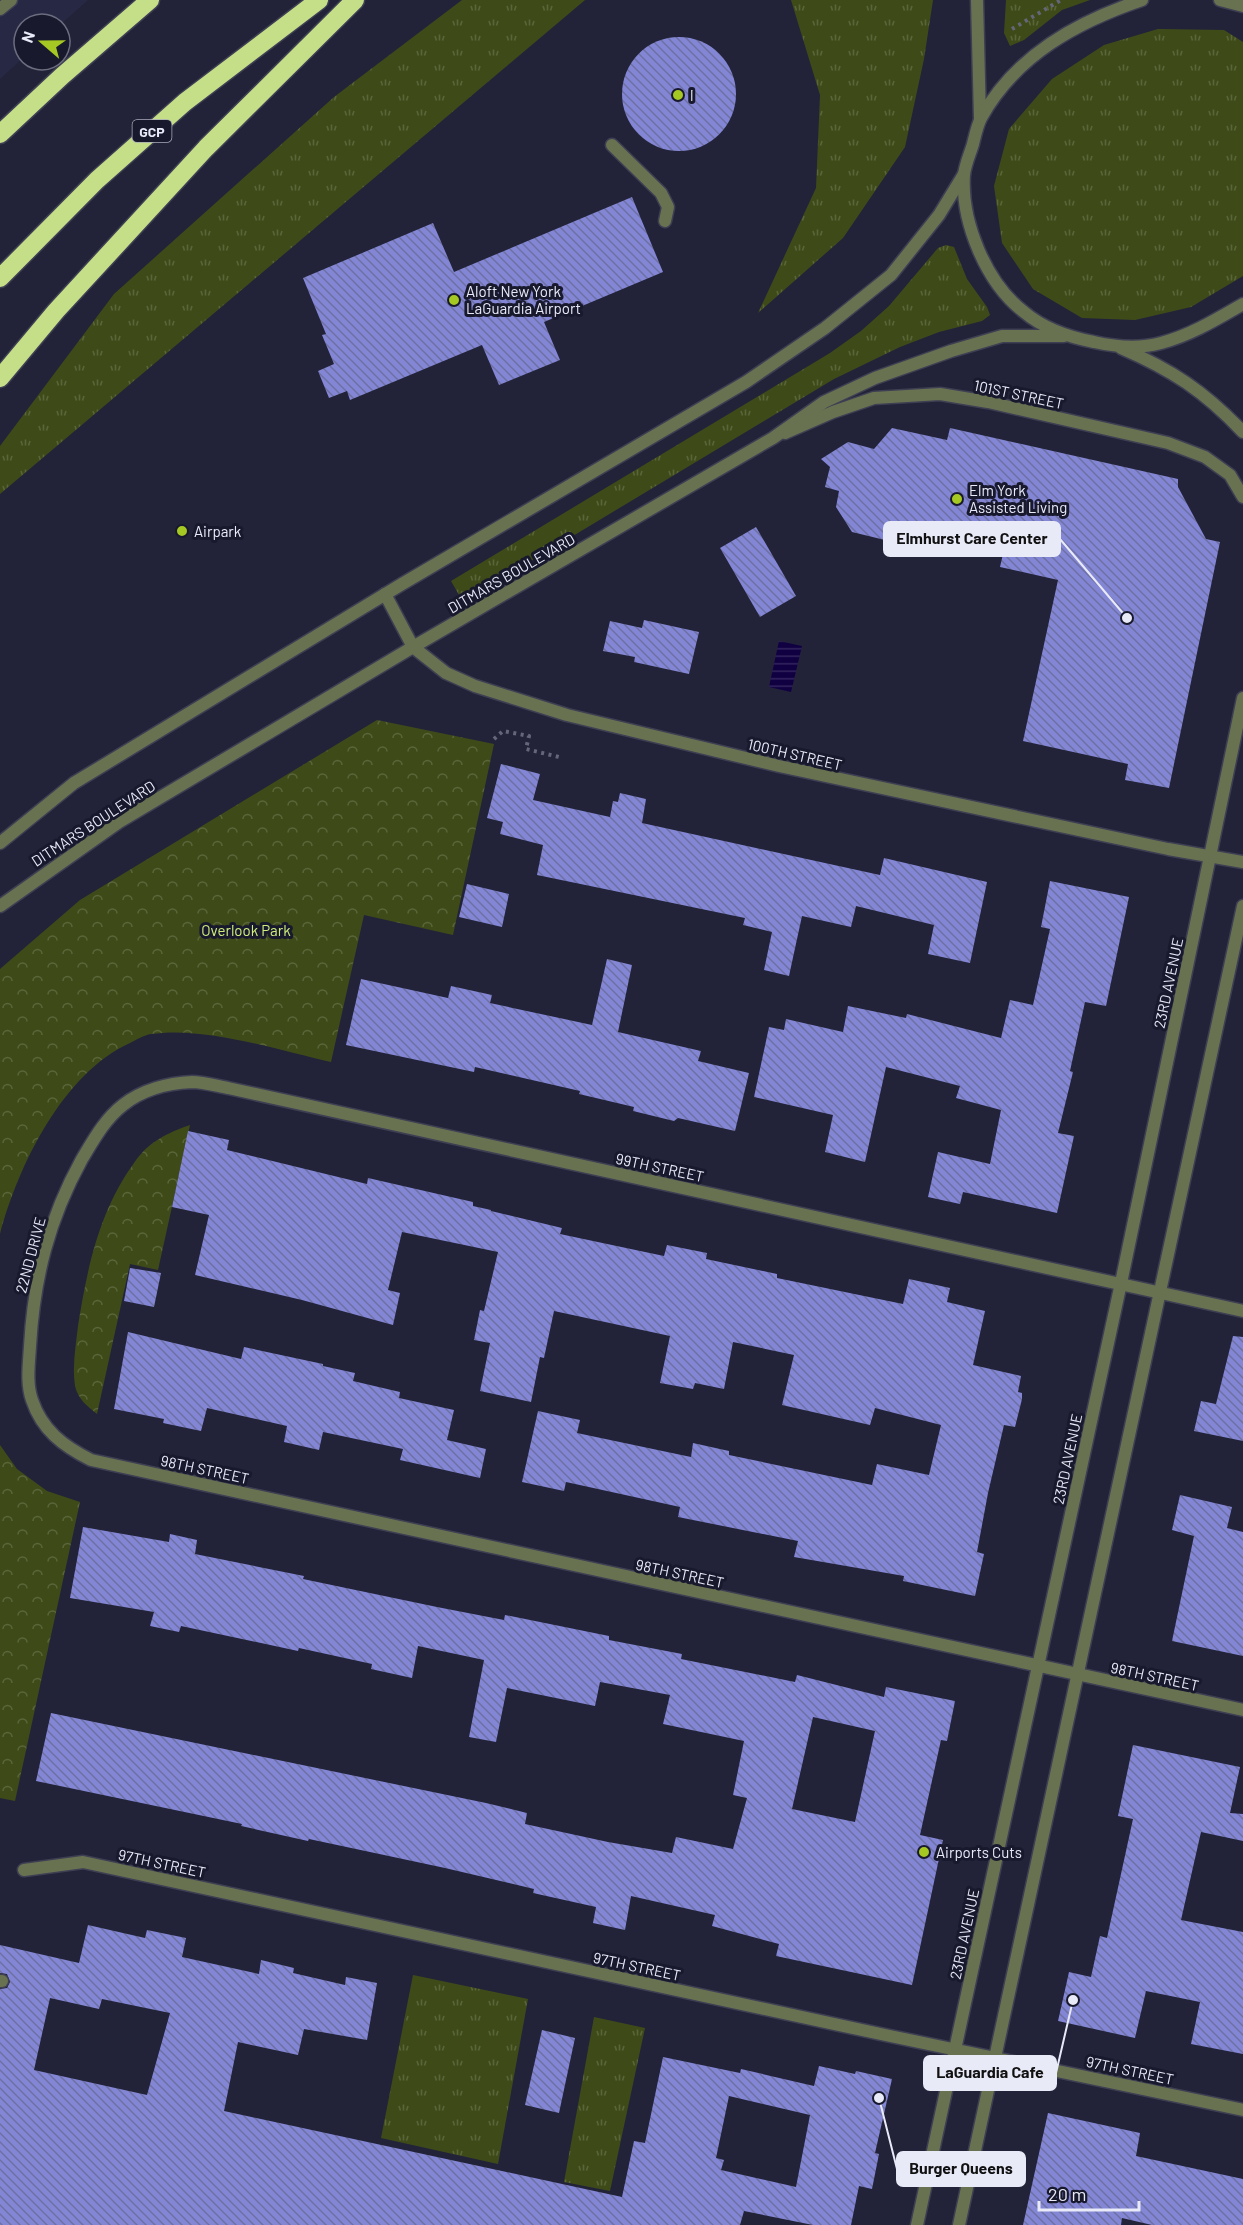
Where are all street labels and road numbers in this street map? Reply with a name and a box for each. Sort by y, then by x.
road number: GCP [132,120,172,142]
street label: 101ST STREET [972,376,1066,412]
street label: DITMARS BOULEVARD [444,529,578,617]
street label: 100TH STREET [746,734,844,774]
street label: DITMARS BOULEVARD [28,776,158,870]
street label: 23RD AVENUE [1150,936,1186,1030]
street label: 99TH STREET [614,1149,706,1185]
street label: 22ND DRIVE [11,1215,49,1295]
street label: 23RD AVENUE [1049,1412,1085,1506]
street label: 98TH STREET [159,1451,251,1487]
street label: 98TH STREET [634,1555,726,1591]
street label: 98TH STREET [1109,1658,1201,1694]
street label: 97TH STREET [117,1845,207,1881]
street label: 23RD AVENUE [946,1887,982,1981]
street label: 97TH STREET [592,1948,682,1984]
street label: 97TH STREET [1085,2052,1175,2088]

